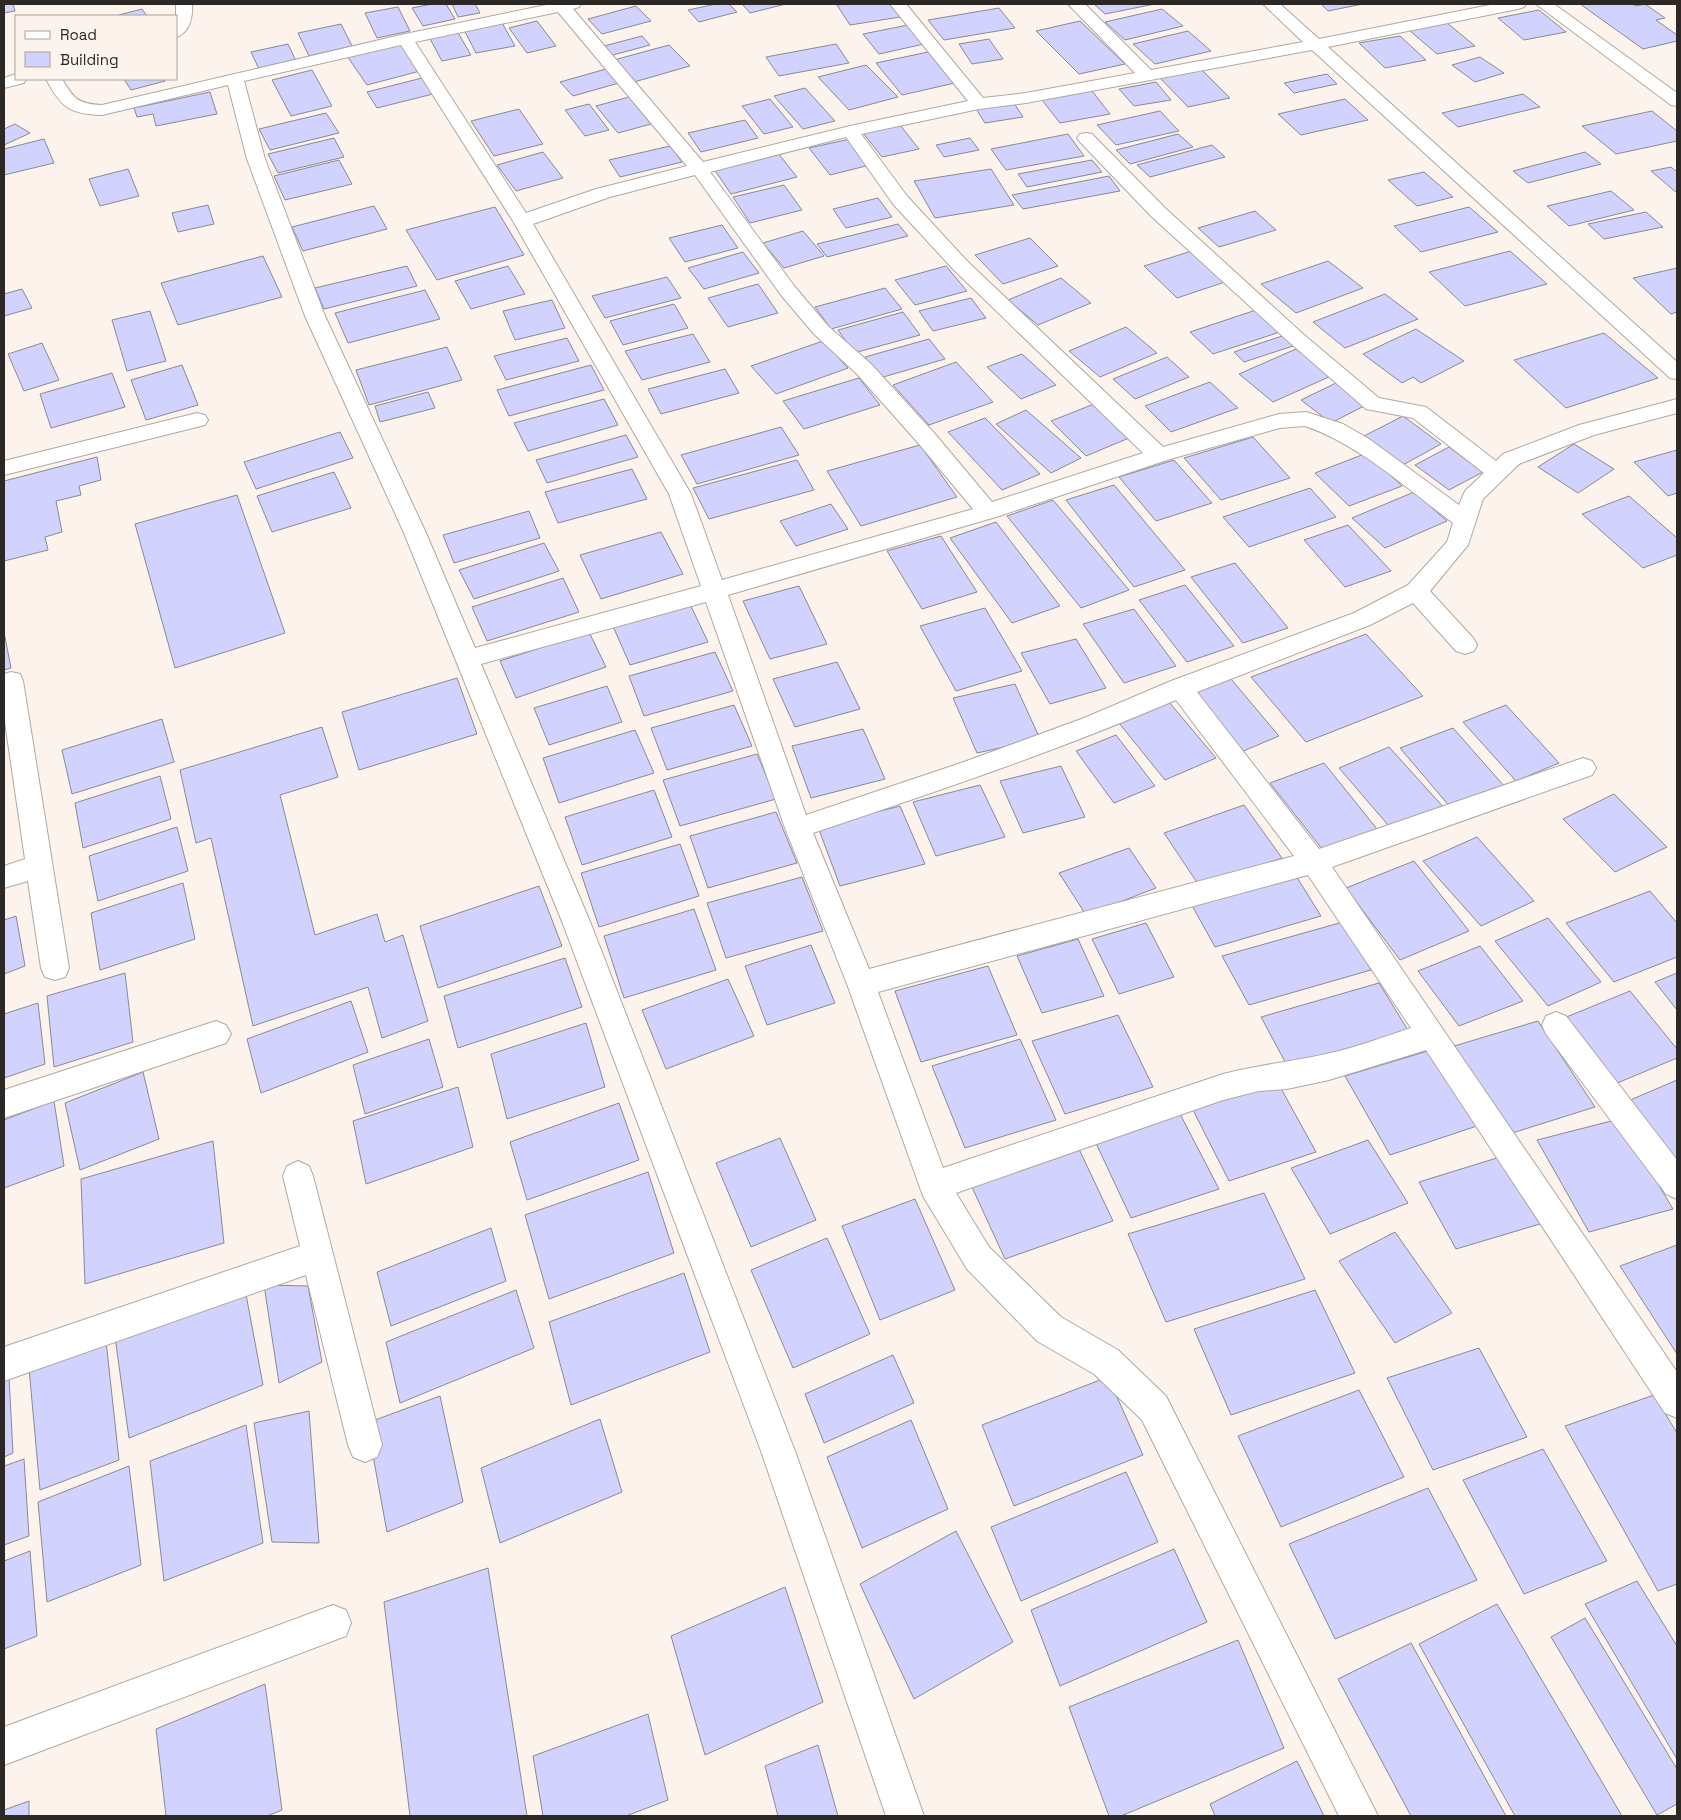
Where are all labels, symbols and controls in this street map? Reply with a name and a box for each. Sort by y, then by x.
legend [15,15,178,80]
text: Road [60,25,97,44]
text: Building [60,50,119,69]

